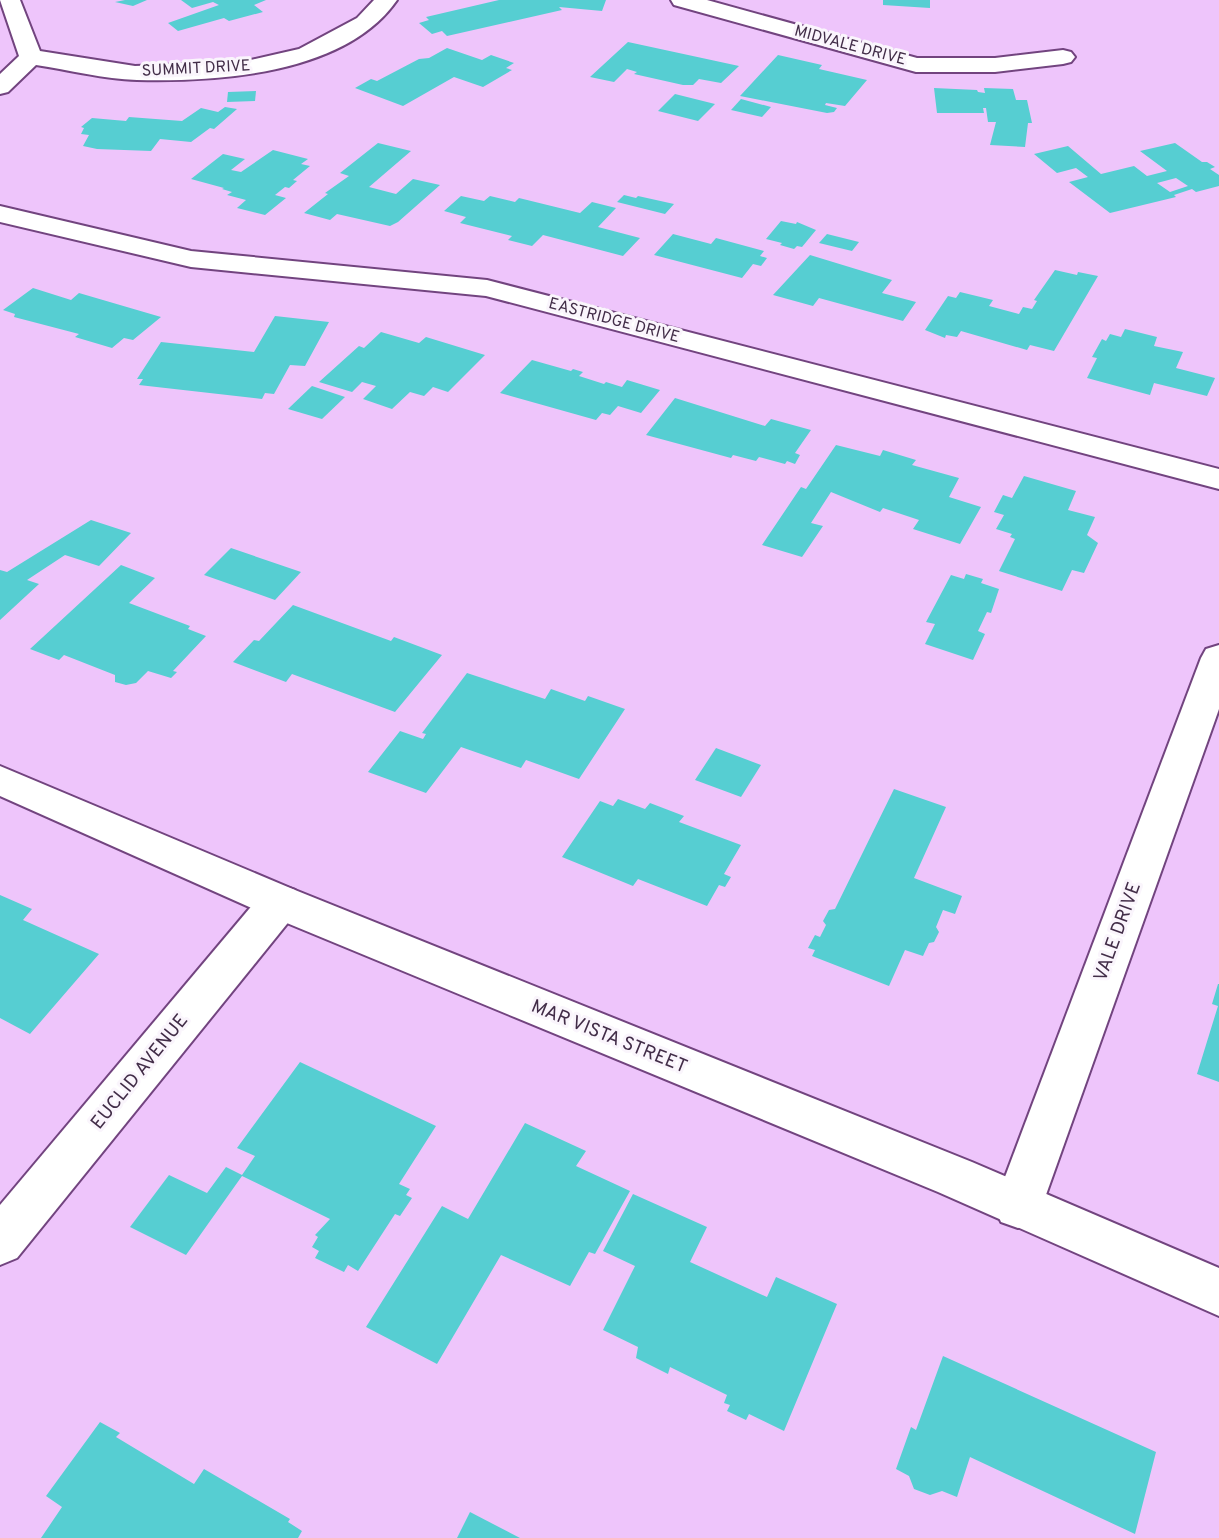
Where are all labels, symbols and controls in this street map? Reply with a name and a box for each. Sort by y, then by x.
street label: MIDVALE DRIVE [792,21,908,71]
street label: SUMMIT DRIVE [141,56,251,82]
street label: EASTRIDGE DRIVE [546,294,682,348]
street label: VALE DRIVE [1089,879,1147,985]
street label: MAR VISTA STREET [527,995,691,1079]
street label: EUCLID AVENUE [86,1009,194,1135]

